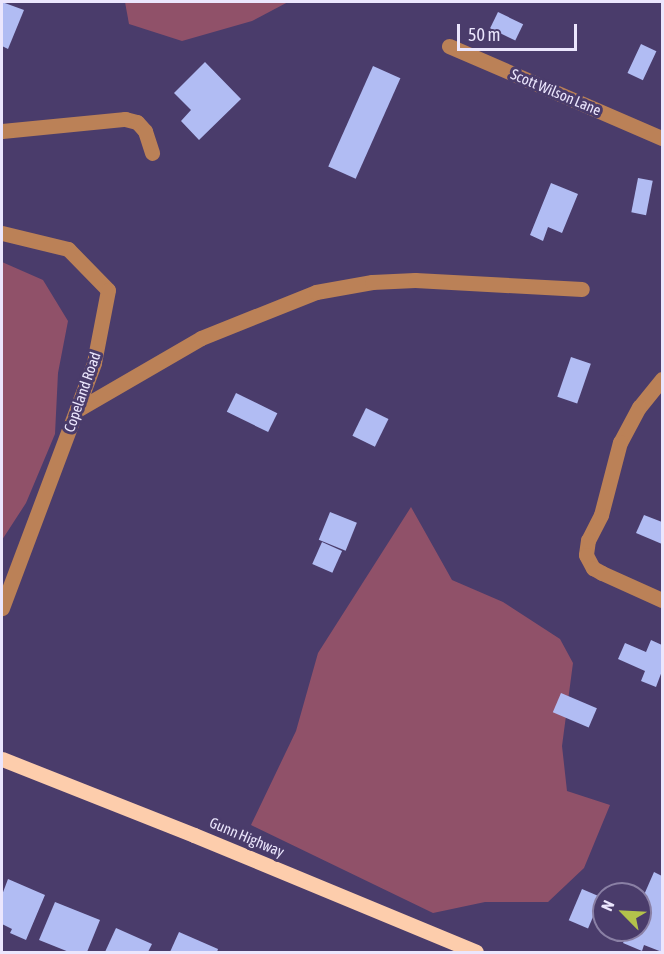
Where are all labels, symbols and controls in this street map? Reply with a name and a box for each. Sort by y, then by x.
scale bar [460,12,580,50]
text: 50 m [468,24,500,45]
street label: Scott Wilson Lane [508,65,604,119]
street label: Copeland Road [60,349,104,435]
street label: Gunn Highway [207,813,287,861]
north arrow [592,882,652,942]
text: N [597,898,618,913]

